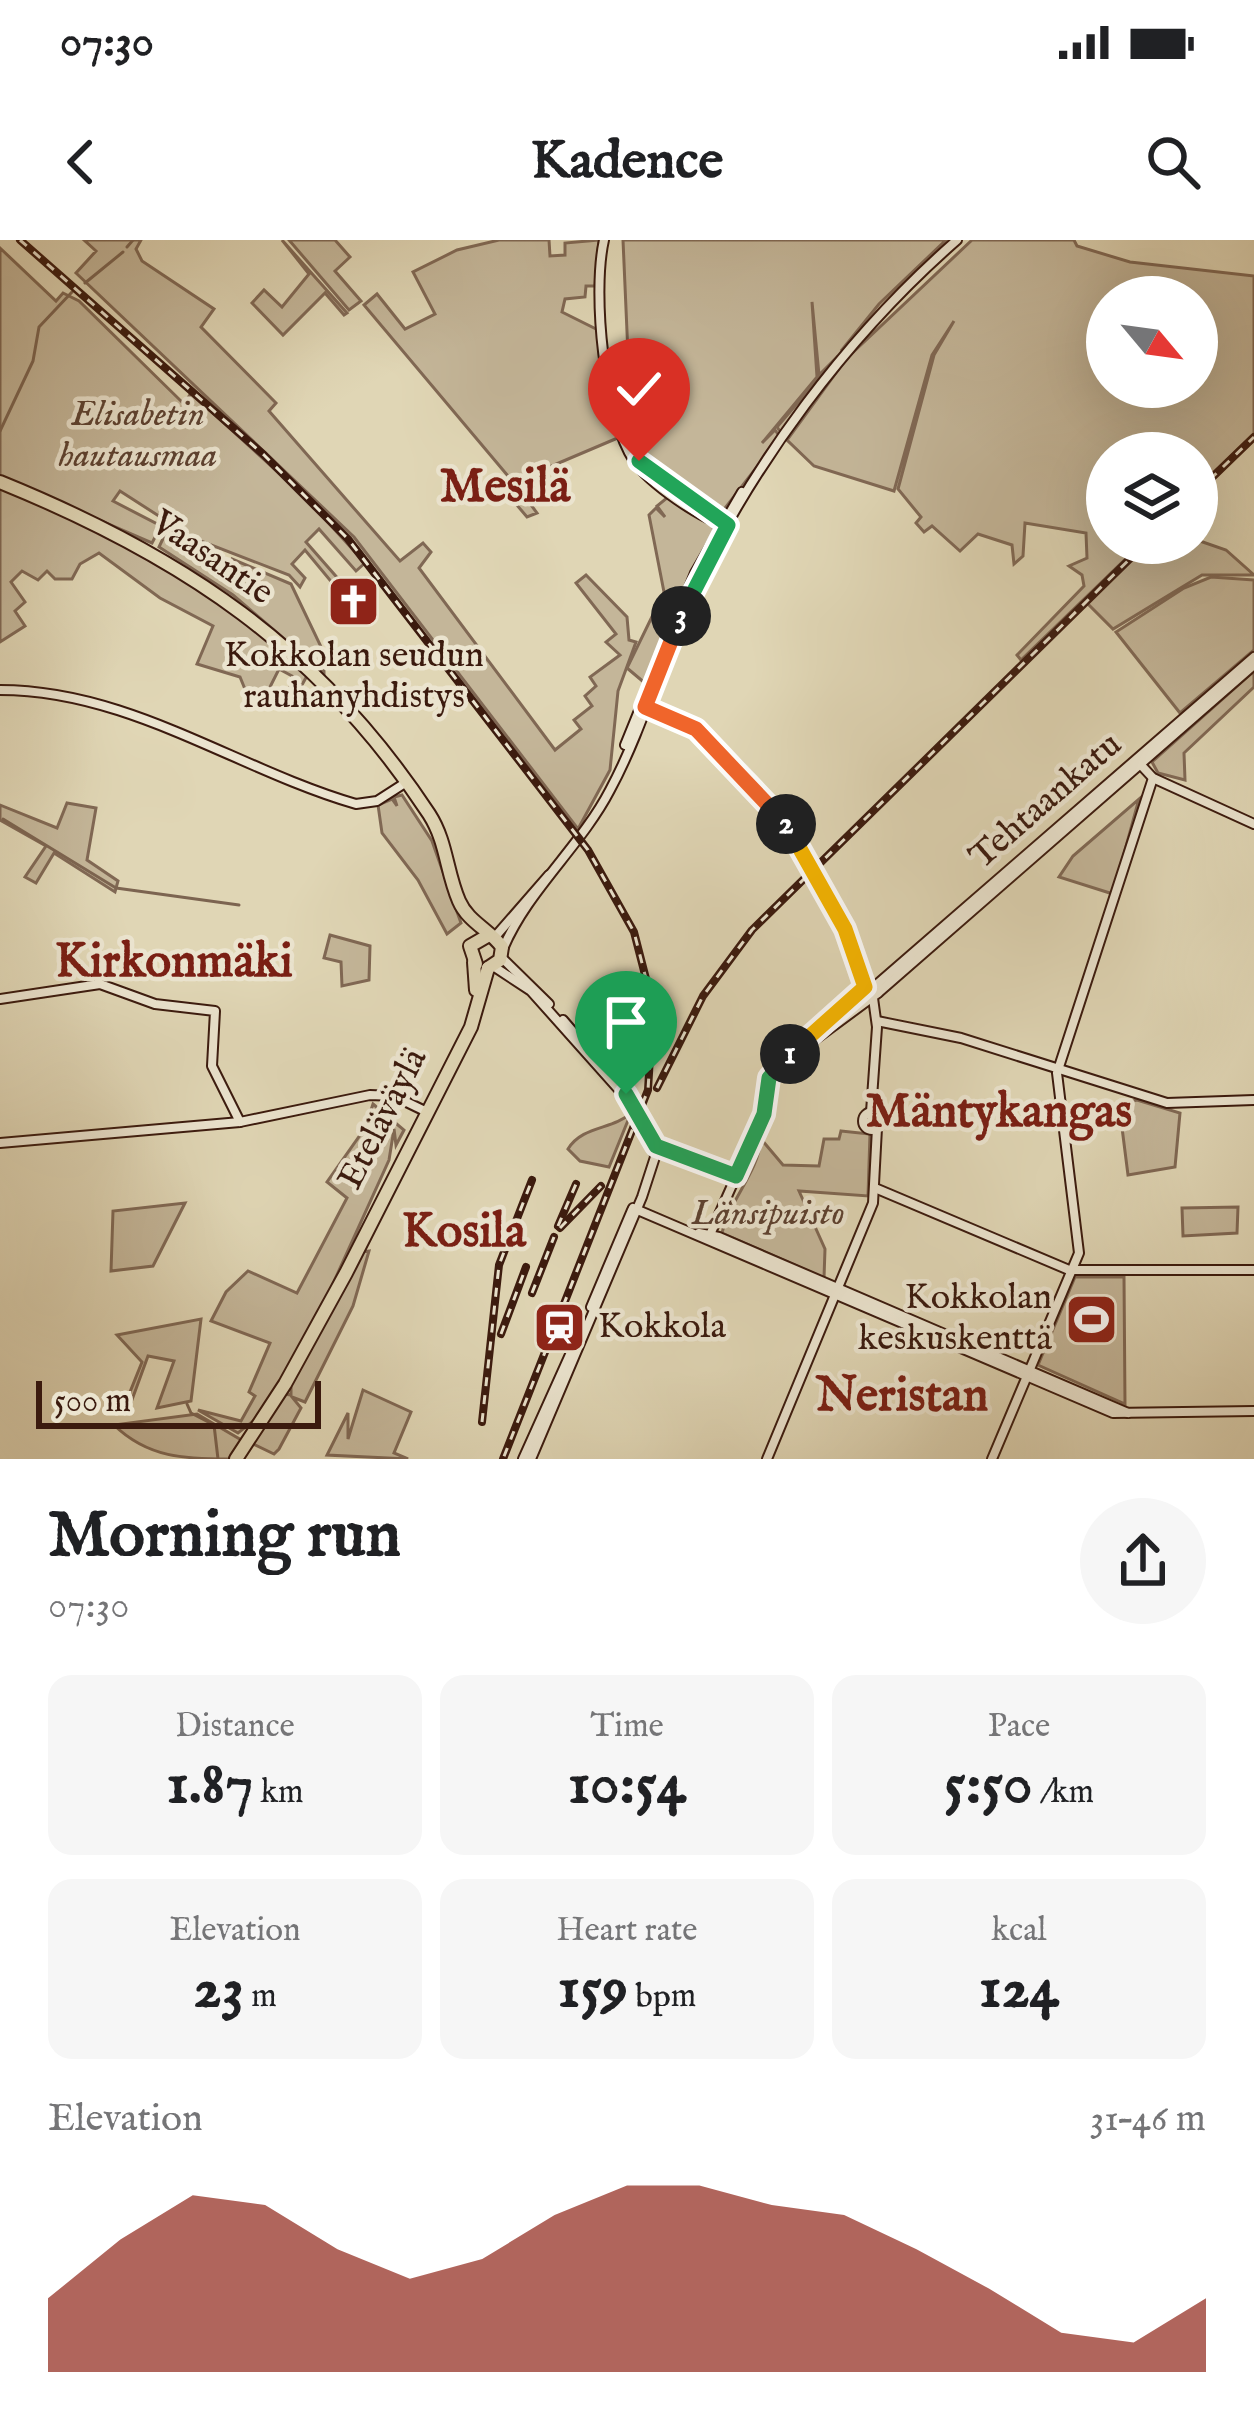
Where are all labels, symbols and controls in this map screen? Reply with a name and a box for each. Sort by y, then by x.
text: 07:30 [60,14,154,71]
text: Kadence [531,128,723,197]
icon: back [48,129,114,195]
icon: search [1140,129,1206,195]
north arrow [1086,276,1218,408]
map controls [1086,276,1218,564]
pin [588,338,690,461]
icon: check [606,356,672,422]
park label: Elisabetin hautausmaa [59,392,217,479]
button: layers [1086,432,1218,564]
district label: Mesilä [440,458,571,518]
street label: Vaasantie [141,500,282,616]
church icon: Kokkolan seudun rauhanyhdistys [326,573,382,629]
pin: 3 [651,586,711,646]
text: 3 [675,595,687,637]
place label: Kokkolan seudun rauhanyhdistys [224,633,484,720]
street label: Tehtaankatu [960,722,1132,880]
pin: 2 [756,794,816,854]
text: 2 [778,803,794,845]
district label: Kirkonmäki [55,933,293,993]
pin [575,971,677,1094]
icon: arrive [593,989,659,1055]
pin: 1 [760,1024,820,1084]
text: 1 [784,1033,796,1075]
street label: Eteläväylä [328,1040,438,1197]
district label: Mäntykangas [866,1083,1132,1143]
park label: Länsipuisto [690,1191,845,1237]
district label: Kosila [402,1203,527,1263]
place label: Kokkolan keskuskenttä [858,1275,1052,1362]
sports icon: Kokkolan keskuskenttä [1063,1291,1119,1347]
station icon: Kokkola [531,1299,587,1355]
place label: Kokkola [598,1304,726,1350]
district label: Neristan [815,1367,988,1427]
scale bar [36,1375,321,1428]
text: 500 m [54,1381,131,1423]
text: Morning run [48,1495,401,1579]
button: share [1080,1498,1206,1624]
text: 07:30 [48,1582,129,1631]
text: Distance [175,1706,295,1748]
text: Time [590,1706,664,1748]
text: Pace [988,1706,1050,1748]
text: 1.87 [166,1748,253,1824]
text: 10:54 [568,1748,686,1824]
text: 5:50 [944,1748,1032,1824]
text: km [253,1772,304,1814]
text: /km [1032,1772,1094,1814]
text: Elevation [170,1910,300,1952]
text: Heart rate [557,1910,697,1952]
text: kcal [992,1910,1047,1952]
text: 23 [193,1952,244,2028]
text: 159 [558,1952,628,2028]
text: 124 [979,1952,1059,2028]
text: m [244,1976,277,2018]
text: bpm [628,1976,696,2018]
text: Elevation [48,2095,203,2144]
text: 31–46 m [1090,2095,1206,2144]

